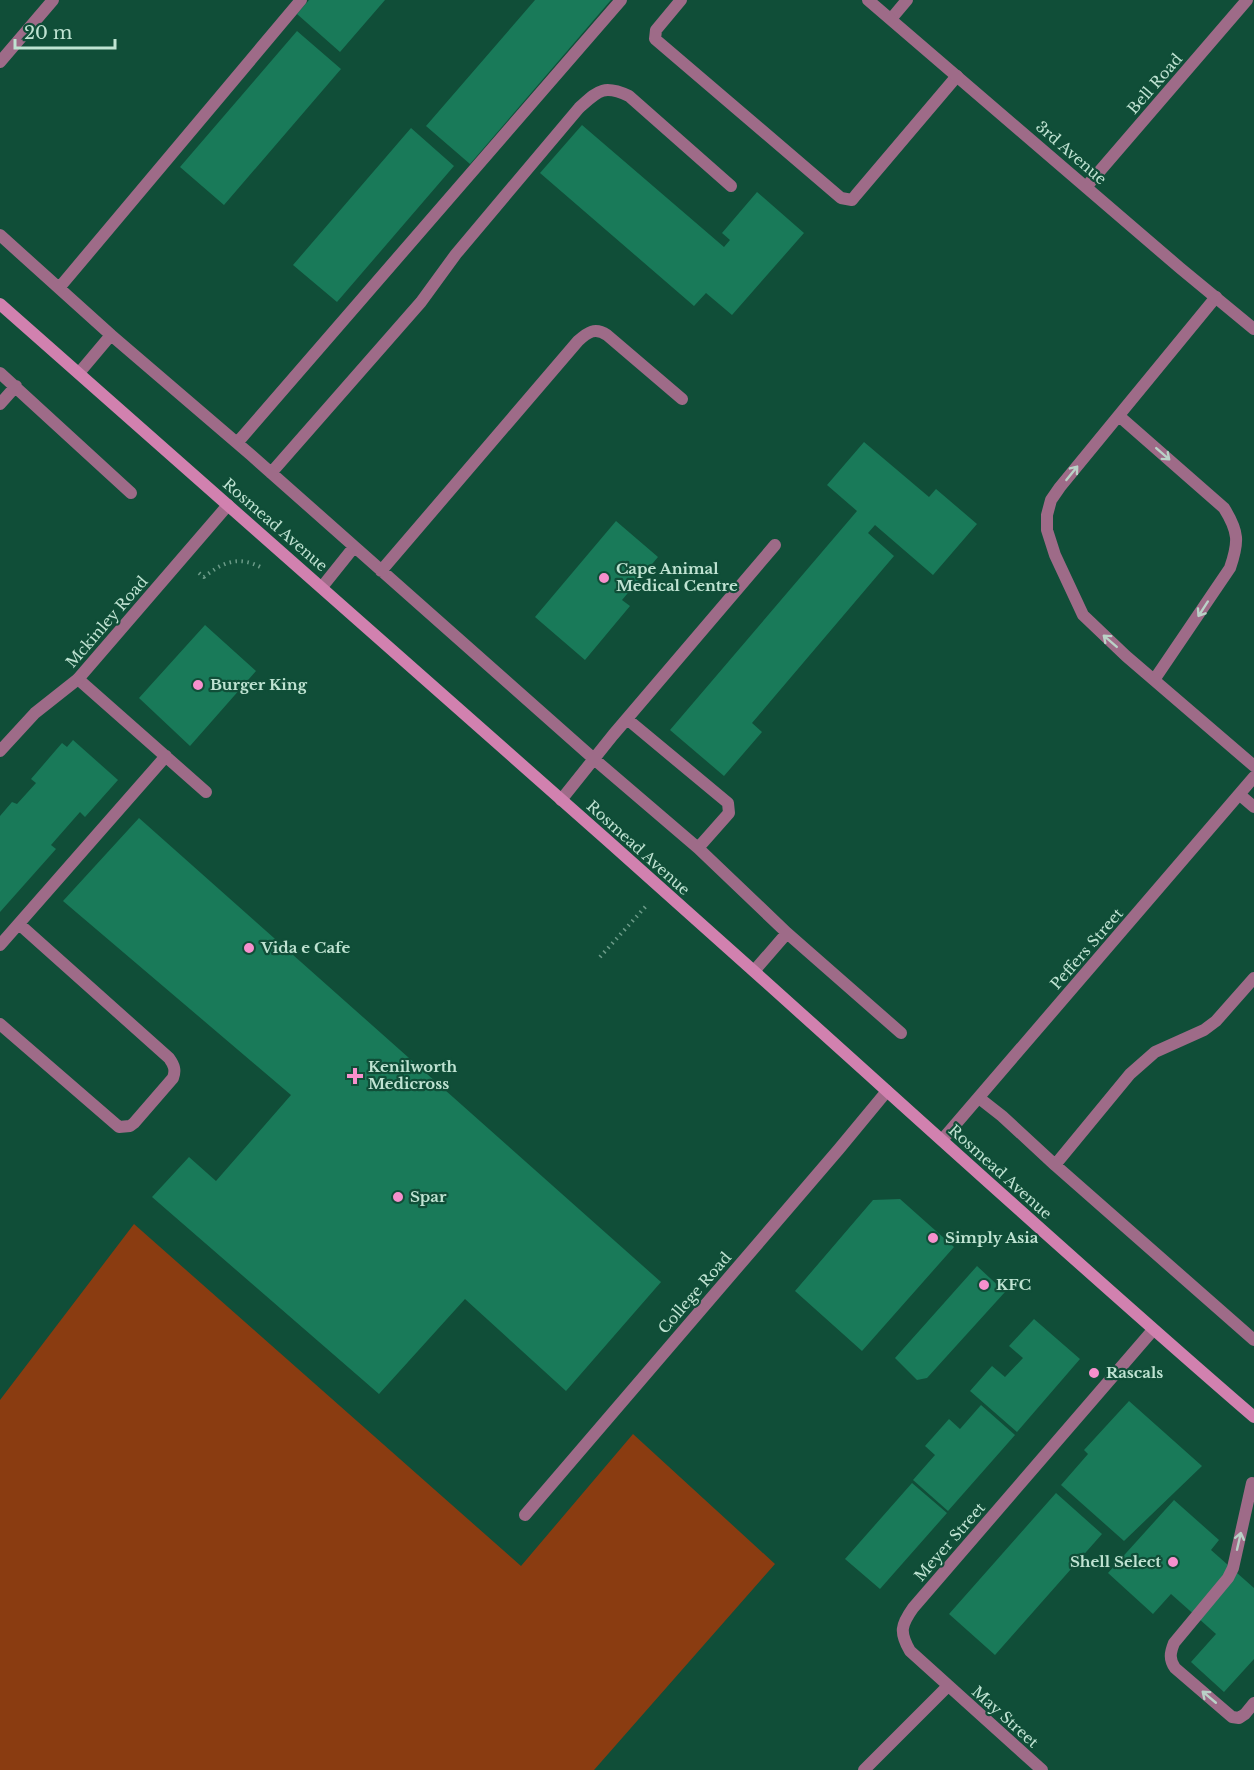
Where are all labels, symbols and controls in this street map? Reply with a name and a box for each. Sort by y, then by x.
scale bar [15,12,116,50]
text: 20 m [24,22,72,44]
street label: Bell Road [1123,49,1186,118]
street label: 3rd Avenue [1032,117,1110,188]
one-way arrow [1155,447,1170,461]
one-way arrow [1065,465,1078,481]
street label: Rosmead Avenue [219,474,331,575]
place label: Cape Animal Medical Centre [616,559,738,595]
marker: Cape Animal Medical Centre [597,571,611,585]
street label: Mckinley Road [62,572,152,671]
one-way arrow [1197,601,1209,617]
one-way arrow [1102,635,1118,648]
place label: Burger King [210,675,308,694]
marker: Burger King [191,678,205,692]
street label: Rosmead Avenue [583,796,694,899]
street label: Peffers Street [1046,904,1127,993]
place label: Vida e Cafe [260,938,350,957]
marker: Vida e Cafe [242,941,256,955]
place label: Kenilworth Medicross [368,1057,457,1093]
marker: Kenilworth Medicross [346,1067,364,1085]
street label: Rosmead Avenue [945,1120,1056,1223]
place label: Spar [410,1187,447,1206]
marker: Spar [391,1190,405,1204]
place label: Simply Asia [945,1228,1039,1247]
marker: Simply Asia [926,1231,940,1245]
street label: College Road [654,1248,735,1337]
place label: KFC [996,1275,1031,1294]
marker: KFC [977,1278,991,1292]
place label: Rascals [1106,1363,1163,1382]
marker: Rascals [1087,1366,1101,1380]
street label: Meyer Street [910,1498,989,1585]
one-way arrow [1234,1532,1246,1551]
place label: Shell Select [1070,1552,1161,1571]
marker: Shell Select [1166,1555,1180,1569]
street label: May Street [968,1682,1043,1752]
one-way arrow [1202,1690,1217,1704]

